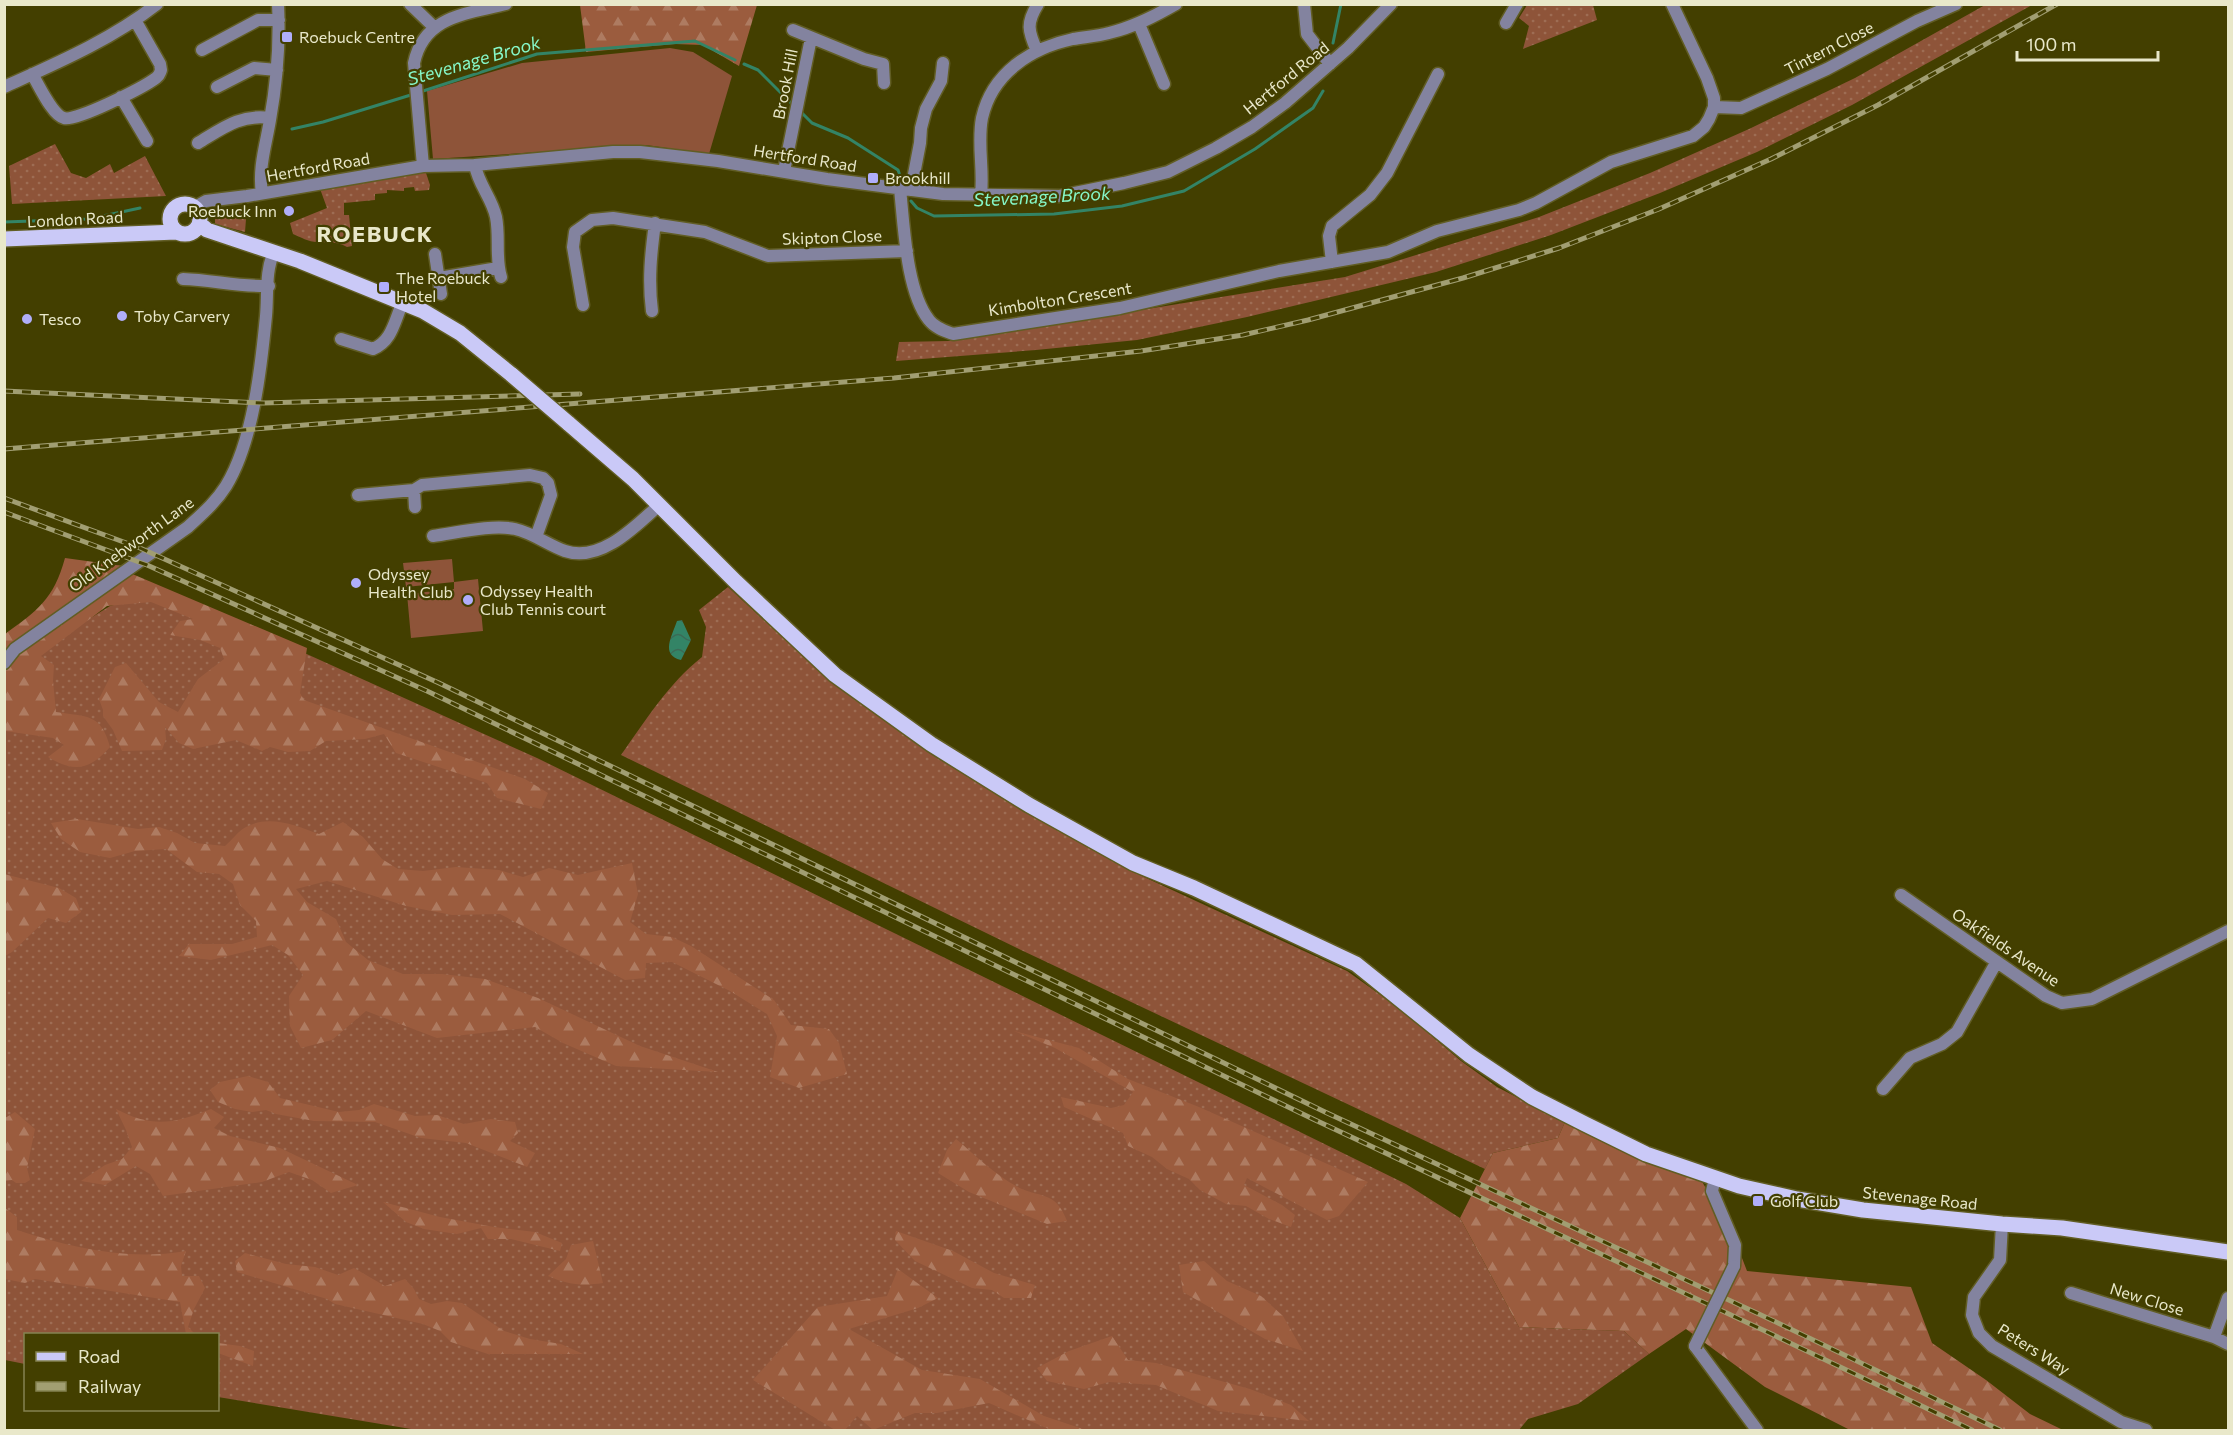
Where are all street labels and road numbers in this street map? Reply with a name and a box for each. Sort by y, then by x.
street label: Tintern Close [1781,17,1876,78]
street label: Hertford Road [1239,37,1332,118]
street label: Brook Hill [768,47,801,121]
street label: Hertford Road [752,140,858,175]
street label: Hertford Road [265,148,371,185]
street label: London Road [26,206,124,231]
street label: Skipton Close [782,225,882,248]
street label: Kimbolton Crescent [987,278,1133,319]
street label: Old Knebworth Lane [65,492,197,595]
street label: Oakfields Avenue [1949,903,2064,990]
street label: Stevenage Road [1862,1182,1978,1213]
street label: New Close [2108,1278,2186,1319]
street label: Peters Way [1995,1319,2074,1378]

